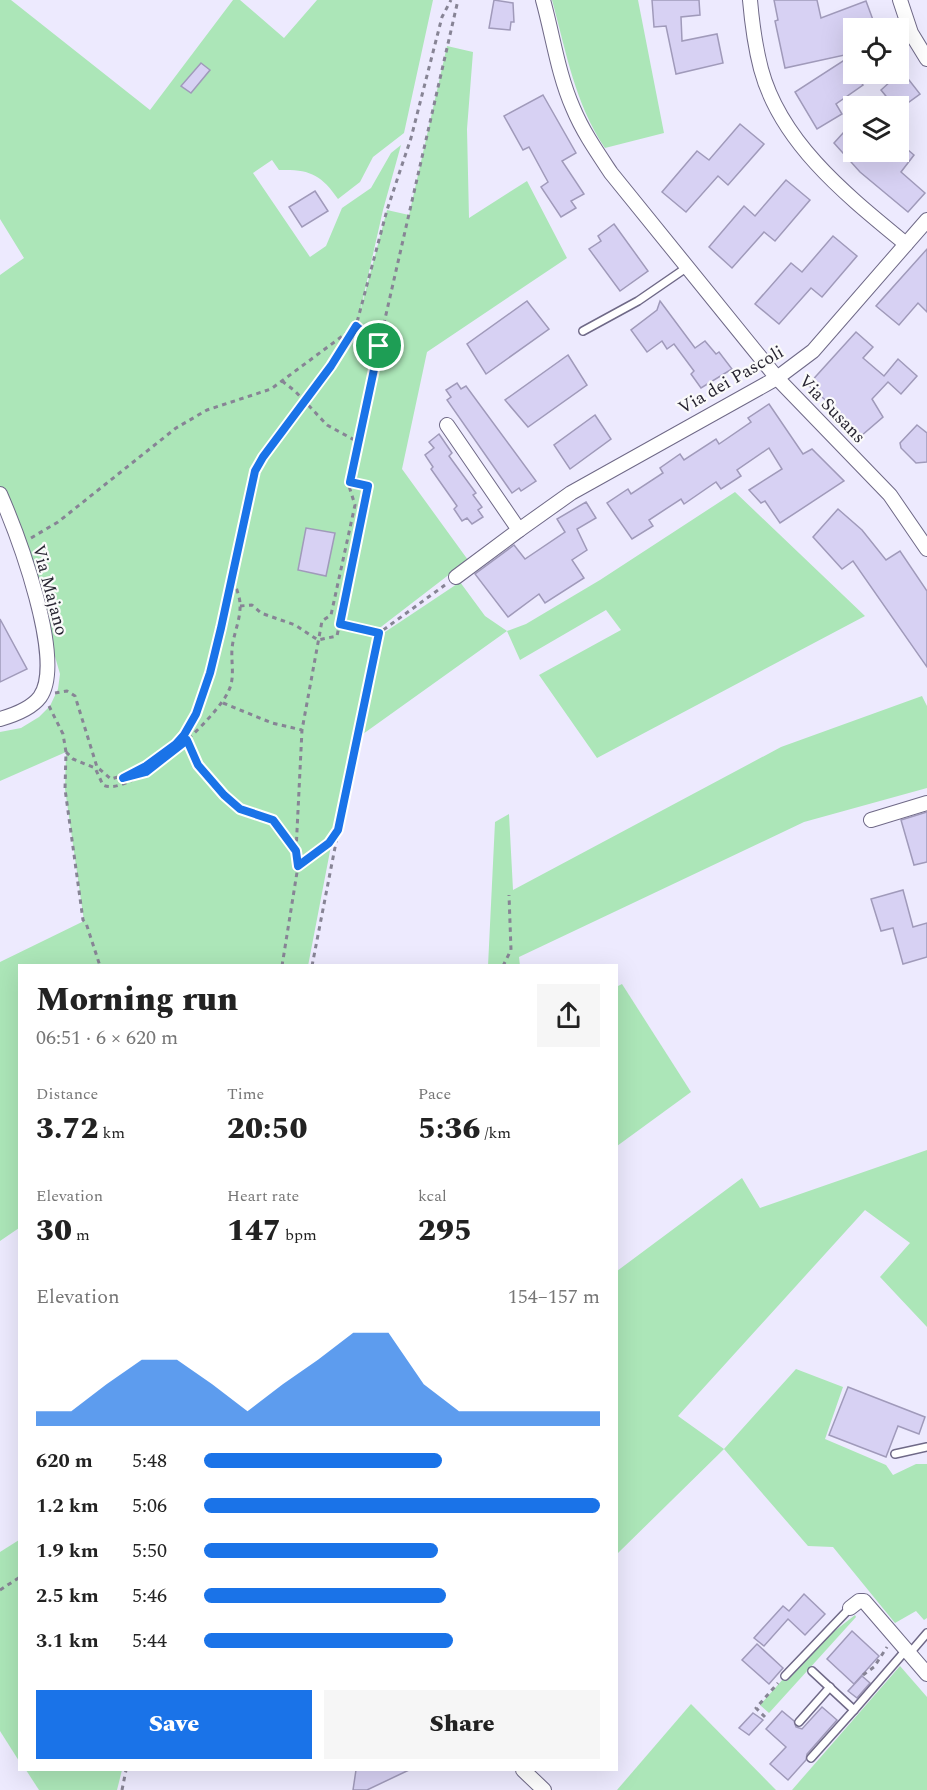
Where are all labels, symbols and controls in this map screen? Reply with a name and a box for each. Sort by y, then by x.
map controls [843,18,909,162]
button: locate [843,18,909,84]
button: layers [843,96,909,162]
pin [353,320,404,371]
icon: arrive [362,329,395,362]
street label: Via dei Pascoli [673,339,789,421]
street label: Via Susans [792,368,872,450]
street label: Via Majano [25,542,75,638]
text: Morning run [36,975,238,1025]
button: share [537,984,600,1047]
text: 06:51 · 6 × 620 m [36,1023,178,1053]
text: Distance [36,1082,98,1106]
text: Time [227,1082,264,1106]
text: Pace [418,1082,451,1106]
text: 3.72 [36,1106,98,1152]
text: 20:50 [227,1106,307,1152]
text: 5:36 [418,1106,480,1152]
text: km [98,1121,125,1145]
text: /km [480,1121,511,1145]
text: Elevation [36,1184,103,1208]
text: Heart rate [227,1184,299,1208]
text: kcal [418,1184,447,1208]
text: 30 [36,1208,72,1254]
text: 147 [227,1208,281,1254]
text: 295 [418,1208,472,1254]
text: m [72,1223,90,1247]
text: bpm [281,1223,317,1247]
text: Elevation [36,1282,120,1312]
text: 154–157 m [508,1282,600,1312]
text: 620 m [36,1446,93,1476]
text: 5:48 [132,1446,167,1476]
text: 1.2 km [36,1491,99,1521]
text: 5:06 [132,1491,167,1521]
text: 1.9 km [36,1536,99,1566]
text: 5:50 [132,1536,167,1566]
text: 2.5 km [36,1581,99,1611]
text: 5:46 [132,1581,167,1611]
text: 3.1 km [36,1626,99,1656]
text: 5:44 [132,1626,167,1656]
button: Save [36,1690,312,1759]
button: Share [324,1690,600,1759]

